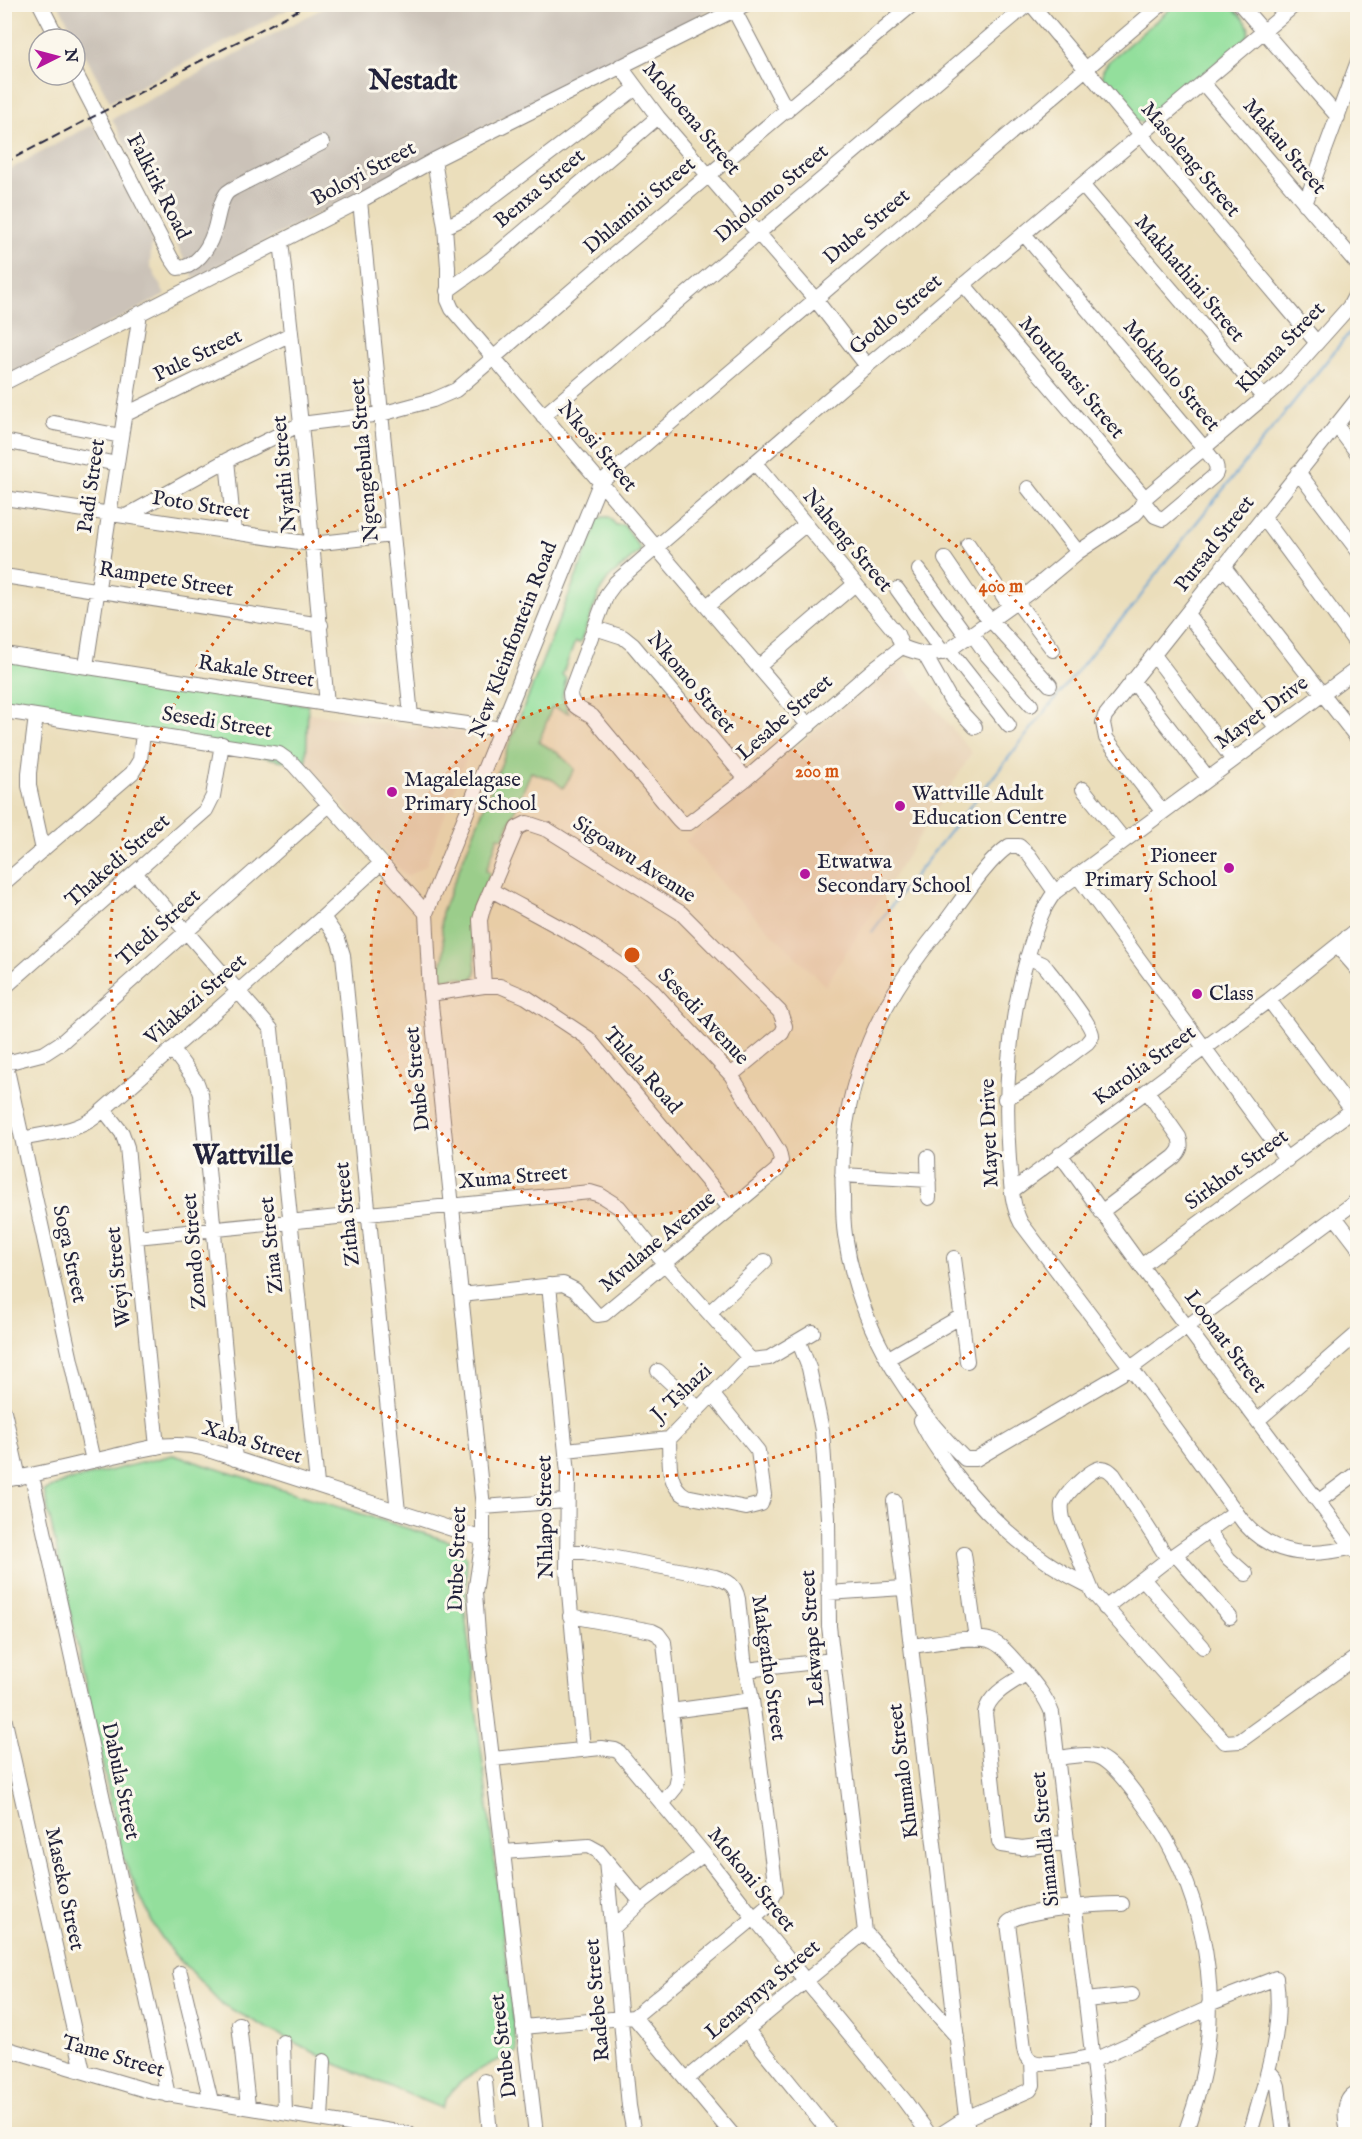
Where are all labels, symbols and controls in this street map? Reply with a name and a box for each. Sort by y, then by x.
north arrow [27,27,87,87]
text: N [59,47,81,64]
street label: Mokoena Street [636,57,746,181]
district label: Nestadt [367,65,458,99]
street label: Makau Street [1236,94,1332,200]
street label: Masoleng Street [1134,97,1246,223]
street label: Falkirk Road [120,129,197,245]
street label: Boloyi Street [307,135,421,213]
street label: Dholomo Street [710,139,834,249]
street label: Benxa Street [489,143,591,235]
street label: Dhlamini Street [578,151,702,261]
street label: Dube Street [818,183,916,271]
street label: Makhathini Street [1128,210,1250,348]
street label: Godlo Street [844,268,948,362]
street label: Khama Street [1230,296,1332,400]
street label: Moutloatsi Street [1012,311,1130,445]
street label: Mokholo Street [1116,314,1226,438]
street label: Pule Street [149,323,247,389]
street label: Ngengebula Street [344,377,386,543]
street label: Nkosi Street [551,396,643,498]
street label: Nyathi Street [266,414,304,534]
street label: Padi Street [72,437,112,535]
street label: Naheng Street [796,484,898,598]
street label: Poto Street [150,485,252,527]
street label: Pursad Street [1169,490,1261,598]
street label: New Kleinfontein Road [464,537,564,742]
street label: Rampete Street [97,556,235,604]
text: 400 m [979,576,1023,599]
street label: Nkomo Street [641,627,741,739]
street label: Rakale Street [196,649,316,695]
street label: Lesabe Street [731,669,839,767]
street label: Mayet Drive [1210,670,1314,756]
street label: Sesedi Street [160,701,274,745]
text: 200 m [795,761,839,784]
place label: Magalelagase Primary School [404,767,537,818]
place label: Wattville Adult Education Centre [912,781,1067,832]
marker: Magalelagase Primary School [385,785,399,799]
marker: Wattville Adult Education Centre [893,799,907,813]
street label: Thakedi Street [60,808,176,914]
street label: Sigoawu Avenue [567,810,701,910]
place label: Pioneer Primary School [1084,843,1217,894]
place label: Etwatwa Secondary School [817,849,971,900]
marker: Pioneer Primary School [1222,861,1236,875]
marker: Etwatwa Secondary School [798,867,812,881]
street label: Tledi Street [111,883,207,973]
centre of rings [622,945,642,965]
street label: Vilakazi Street [139,948,253,1052]
street label: Sesedi Avenue [651,963,755,1071]
place label: Class [1209,981,1254,1008]
marker: Class [1190,987,1204,1001]
street label: Karolia Street [1088,1020,1202,1112]
street label: Tulela Road [597,1022,688,1121]
street label: Dube Street [399,1025,437,1133]
street label: Mayet Drive [975,1078,1005,1188]
street label: Sirkhot Street [1180,1123,1294,1217]
district label: Wattville [192,1140,294,1174]
street label: Xuma Street [457,1160,569,1196]
street label: Zitha Street [329,1161,367,1267]
street label: Mvulane Avenue [594,1185,722,1299]
street label: Zondo Street [176,1192,214,1310]
street label: Zina Street [253,1195,291,1295]
street label: Soga Street [45,1203,93,1305]
street label: Weyi Street [100,1225,138,1329]
street label: Loonat Street [1178,1285,1272,1399]
street label: J. Tshazi [644,1358,718,1429]
street label: Xaba Street [199,1415,305,1471]
street label: Nhlapo Street [531,1455,561,1579]
street label: Dube Street [443,1506,473,1612]
street label: Lekwape Street [795,1569,831,1707]
street label: Makgatho Street [744,1593,792,1743]
street label: Khumalo Street [882,1702,926,1840]
street label: Dabula Street [94,1720,146,1842]
street label: Simandla Street [1025,1770,1067,1908]
street label: Mokoni Street [701,1822,801,1938]
street label: Maseko Street [38,1825,90,1953]
street label: Lenaynya Street [700,1934,826,2046]
street label: Radebe Street [579,1937,617,2063]
street label: Dube Street [484,1992,524,2100]
street label: Tame Street [59,2030,167,2084]

